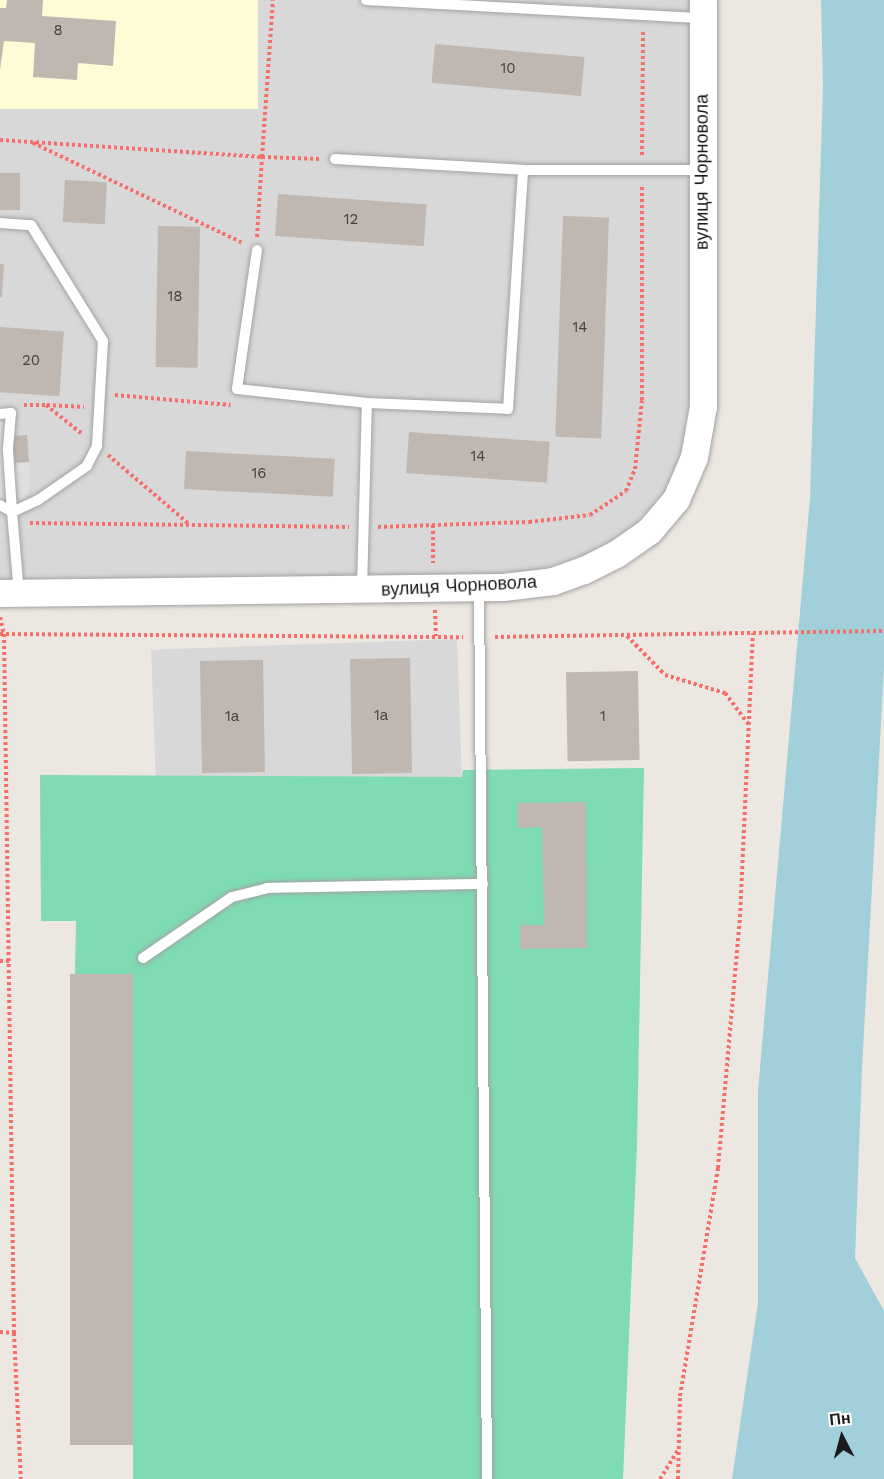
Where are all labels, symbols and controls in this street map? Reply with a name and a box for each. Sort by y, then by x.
house number: 8 [53,22,63,40]
house number: 10 [500,60,516,78]
street label: вулиця Чорновола [691,94,713,250]
house number: 12 [344,211,358,229]
house number: 18 [167,288,183,306]
house number: 14 [572,319,588,337]
house number: 20 [22,352,40,370]
house number: 14 [470,448,486,466]
house number: 16 [252,465,266,483]
street label: вулиця Чорновола [381,571,537,601]
house number: 1а [374,707,388,725]
house number: 1а [225,708,239,726]
house number: 1 [600,708,606,726]
north arrow [812,1407,872,1467]
text: Пн [829,1408,852,1429]

